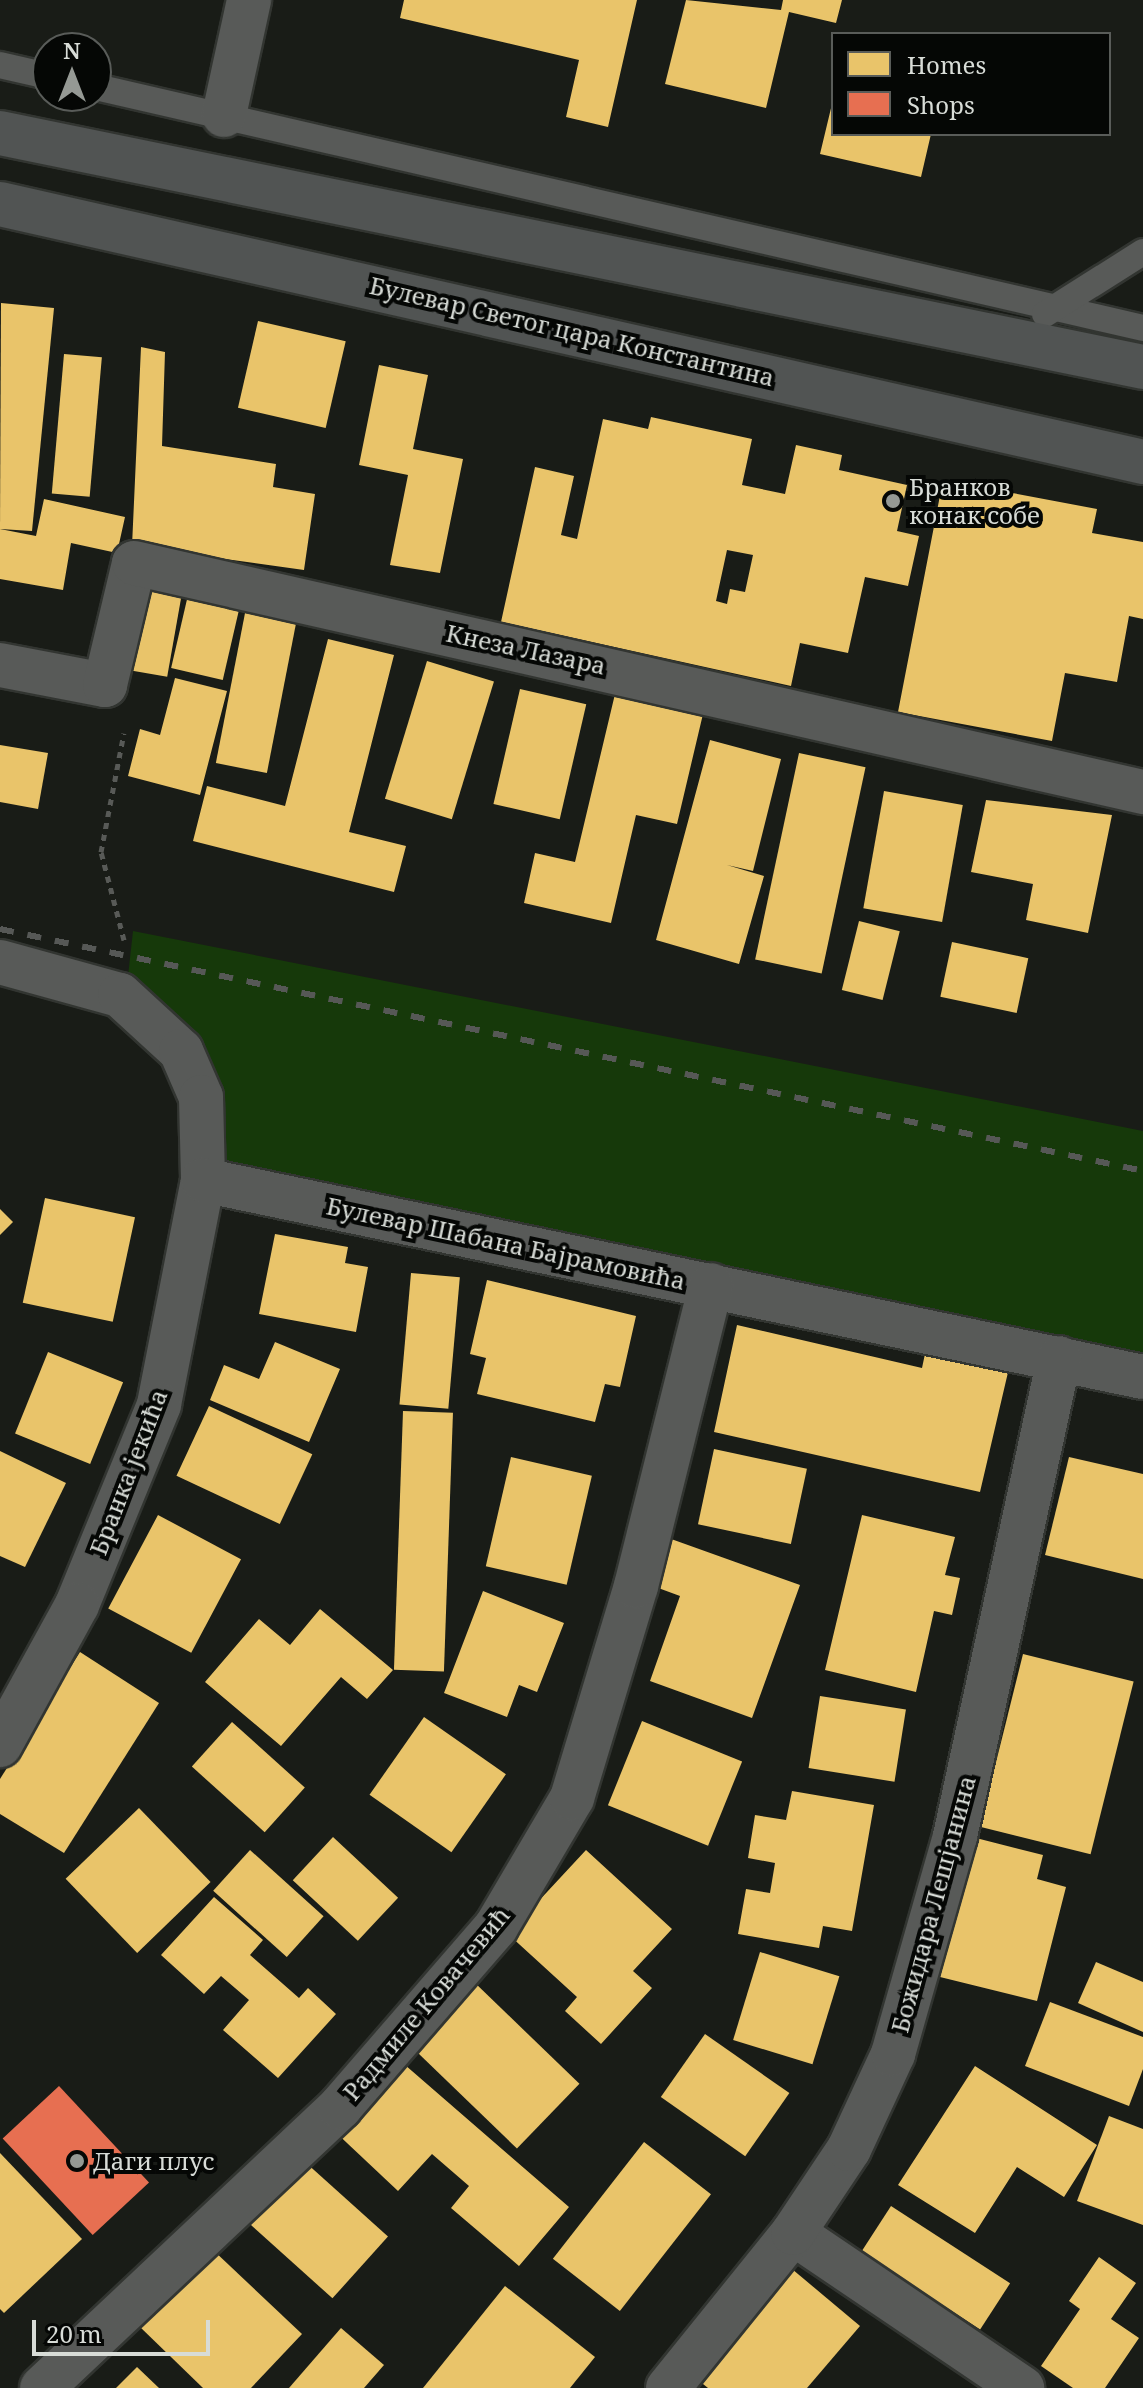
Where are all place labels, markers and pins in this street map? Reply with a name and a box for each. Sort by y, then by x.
place label: Бранков конак собе [909,473,1040,529]
marker: Бранков конак собе [884,492,902,510]
place label: Даги плус [93,2147,214,2175]
marker: Даги плус [68,2152,86,2170]

